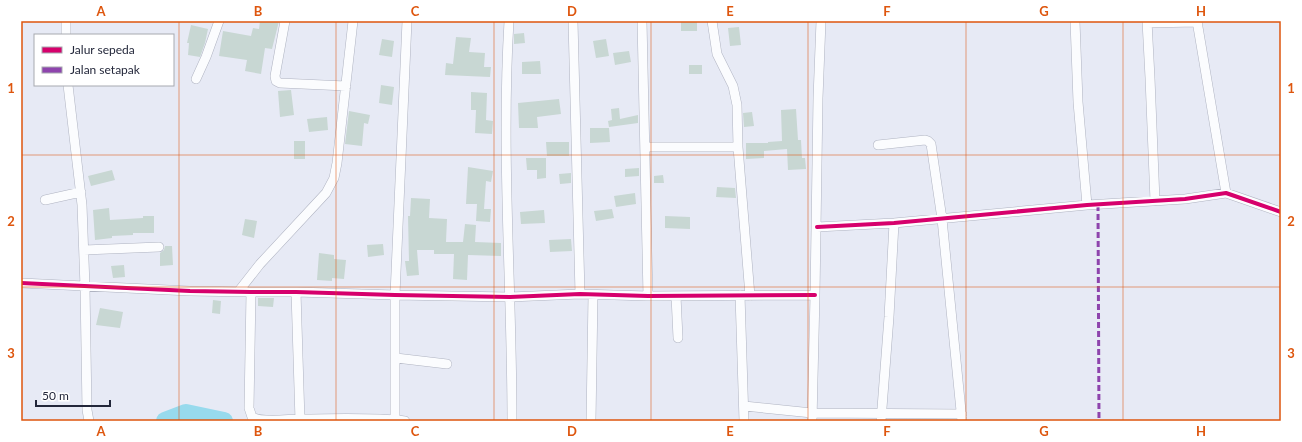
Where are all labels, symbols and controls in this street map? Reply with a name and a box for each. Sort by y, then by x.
text: A [95,3,106,19]
text: B [254,3,263,19]
text: C [411,3,420,19]
text: D [567,3,577,19]
text: E [726,3,734,19]
text: F [883,3,891,19]
text: G [1039,3,1049,19]
text: H [1196,3,1206,19]
legend [34,34,174,86]
text: Jalur sepeda [70,42,135,57]
text: Jalan setapak [70,62,141,77]
text: 1 [7,80,15,96]
text: 1 [1287,80,1295,96]
text: 2 [7,213,15,229]
text: 2 [1287,213,1295,229]
text: 3 [7,345,15,361]
text: 3 [1287,345,1295,361]
scale bar [36,382,110,408]
text: 50 m [42,388,69,403]
text: A [95,423,106,439]
text: B [254,423,263,439]
text: C [411,423,420,439]
text: D [567,423,577,439]
text: E [726,423,734,439]
text: F [883,423,891,439]
text: G [1039,423,1049,439]
text: H [1196,423,1206,439]

